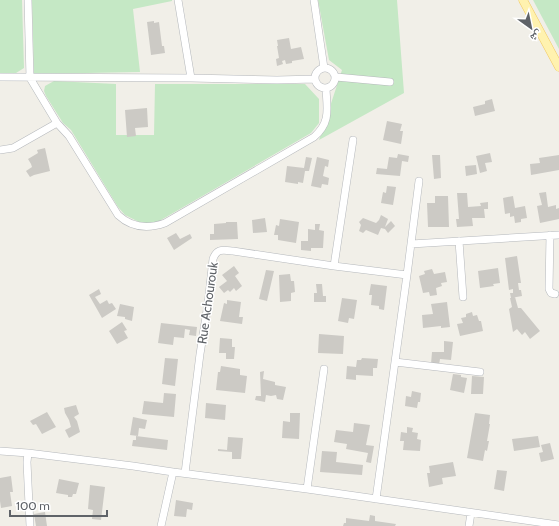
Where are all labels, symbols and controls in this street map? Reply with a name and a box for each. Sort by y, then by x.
north arrow [511,8,551,48]
text: ش [527,26,545,46]
street label: Rue Achourouk [193,261,221,345]
scale bar [10,492,107,518]
text: 100 m [16,498,50,513]

